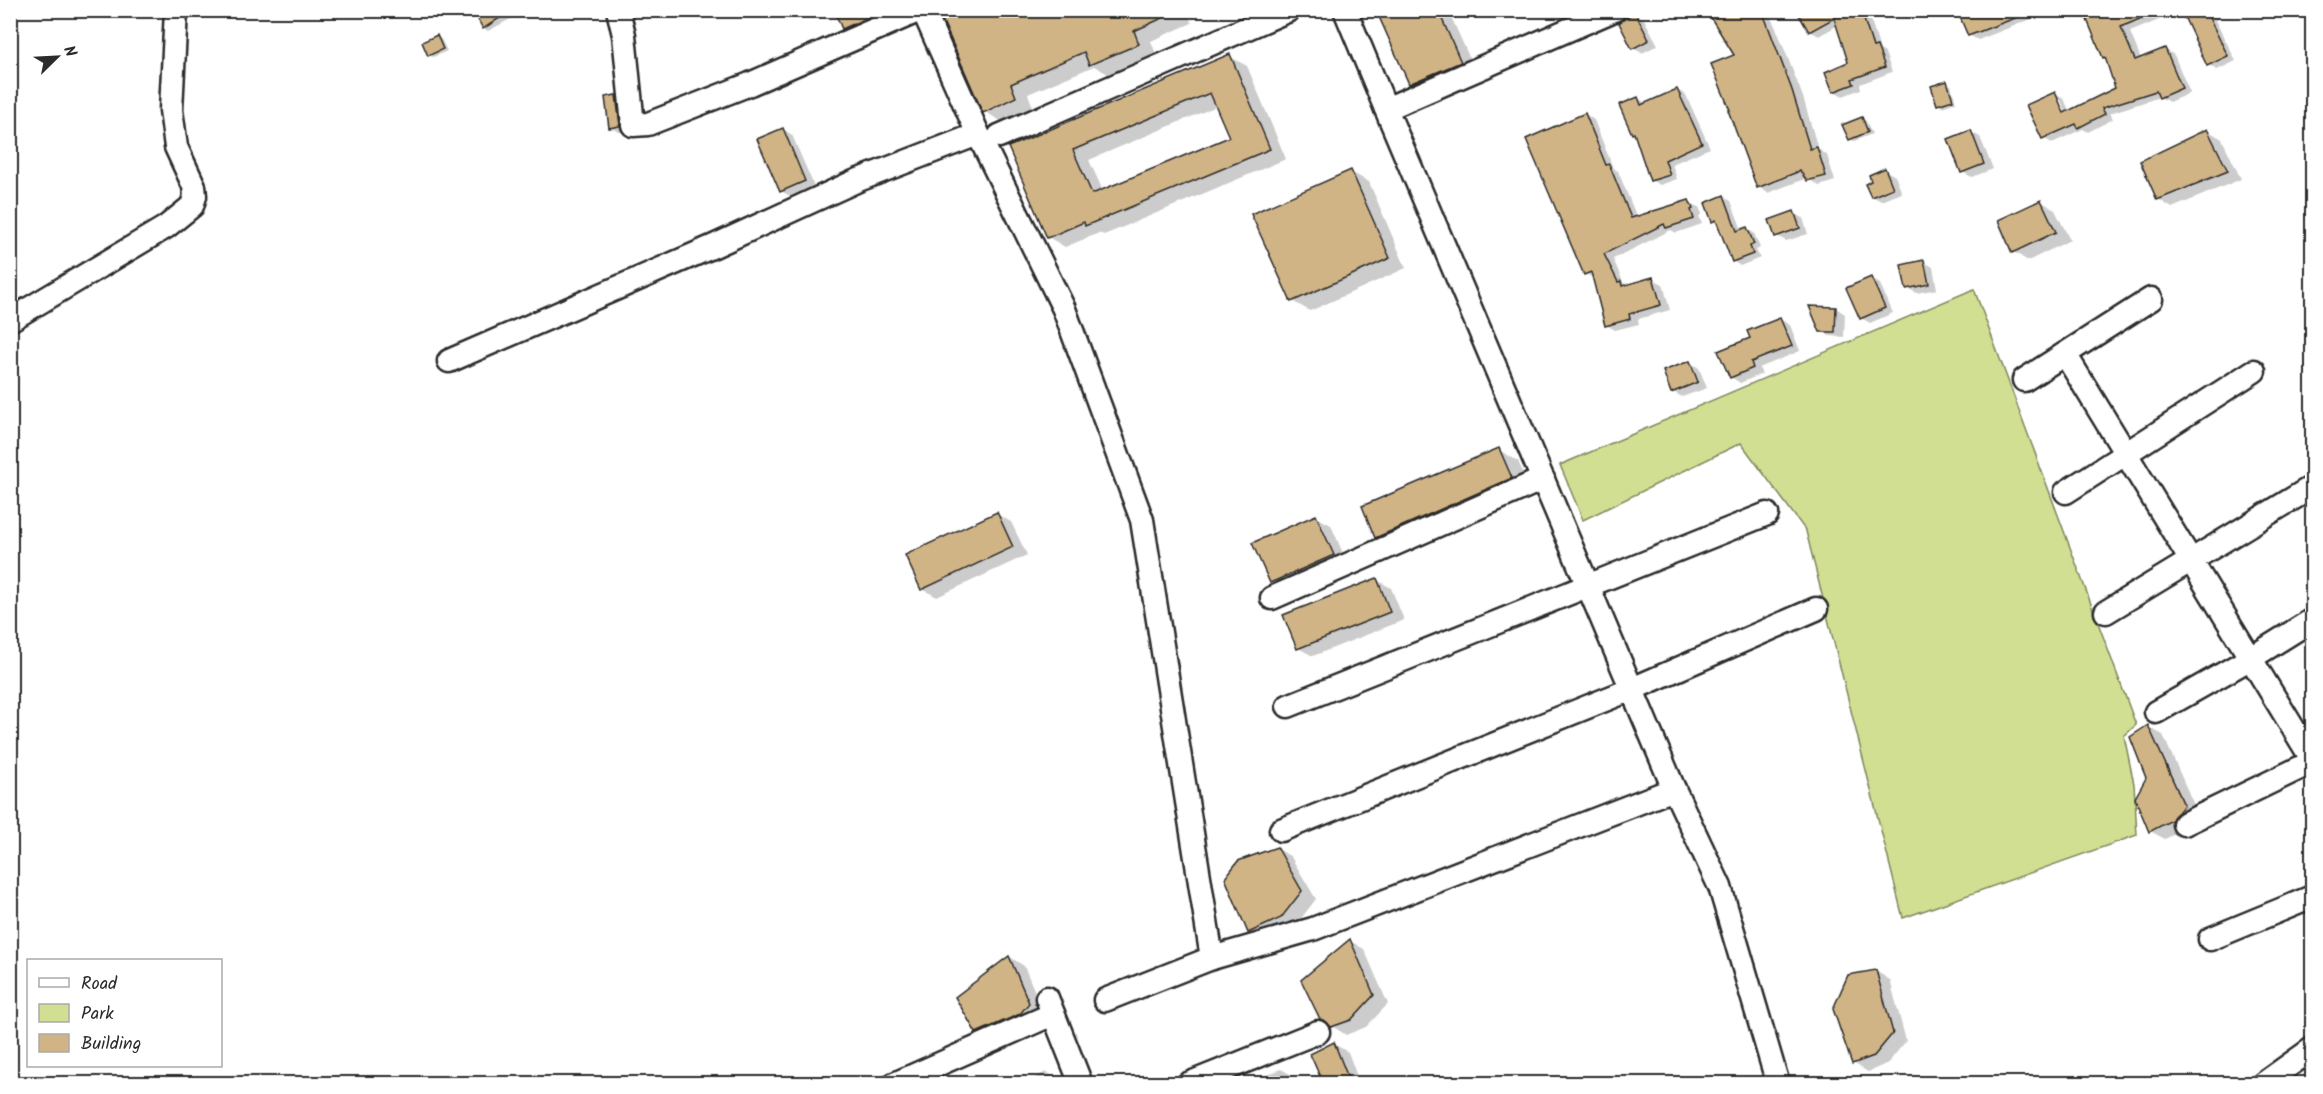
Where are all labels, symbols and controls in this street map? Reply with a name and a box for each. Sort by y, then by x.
north arrow [27,27,87,87]
text: N [56,42,83,61]
legend [27,959,222,1067]
text: Road [81,970,118,999]
text: Park [81,1000,114,1029]
text: Building [81,1030,141,1059]

